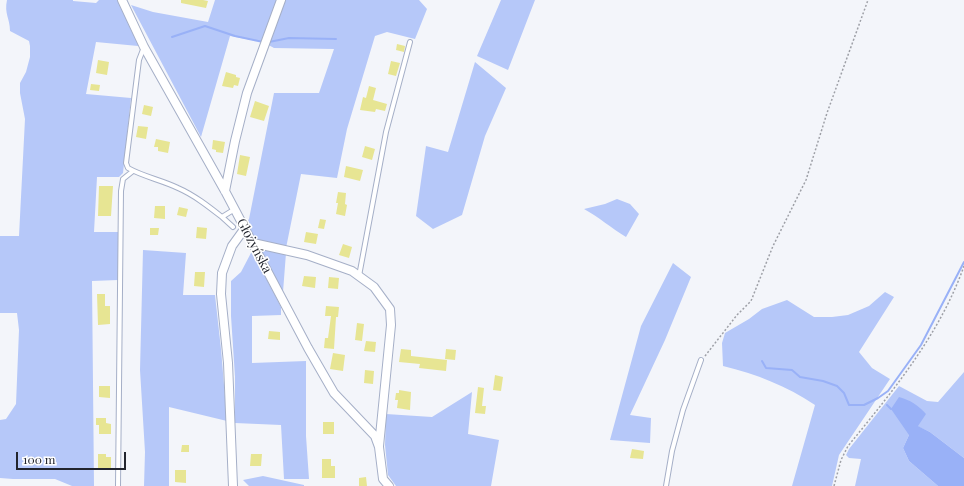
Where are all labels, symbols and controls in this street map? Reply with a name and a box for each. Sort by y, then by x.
street label: Głożyńska [233,216,275,276]
scale bar [18,444,128,470]
text: 100 m [23,451,55,467]

